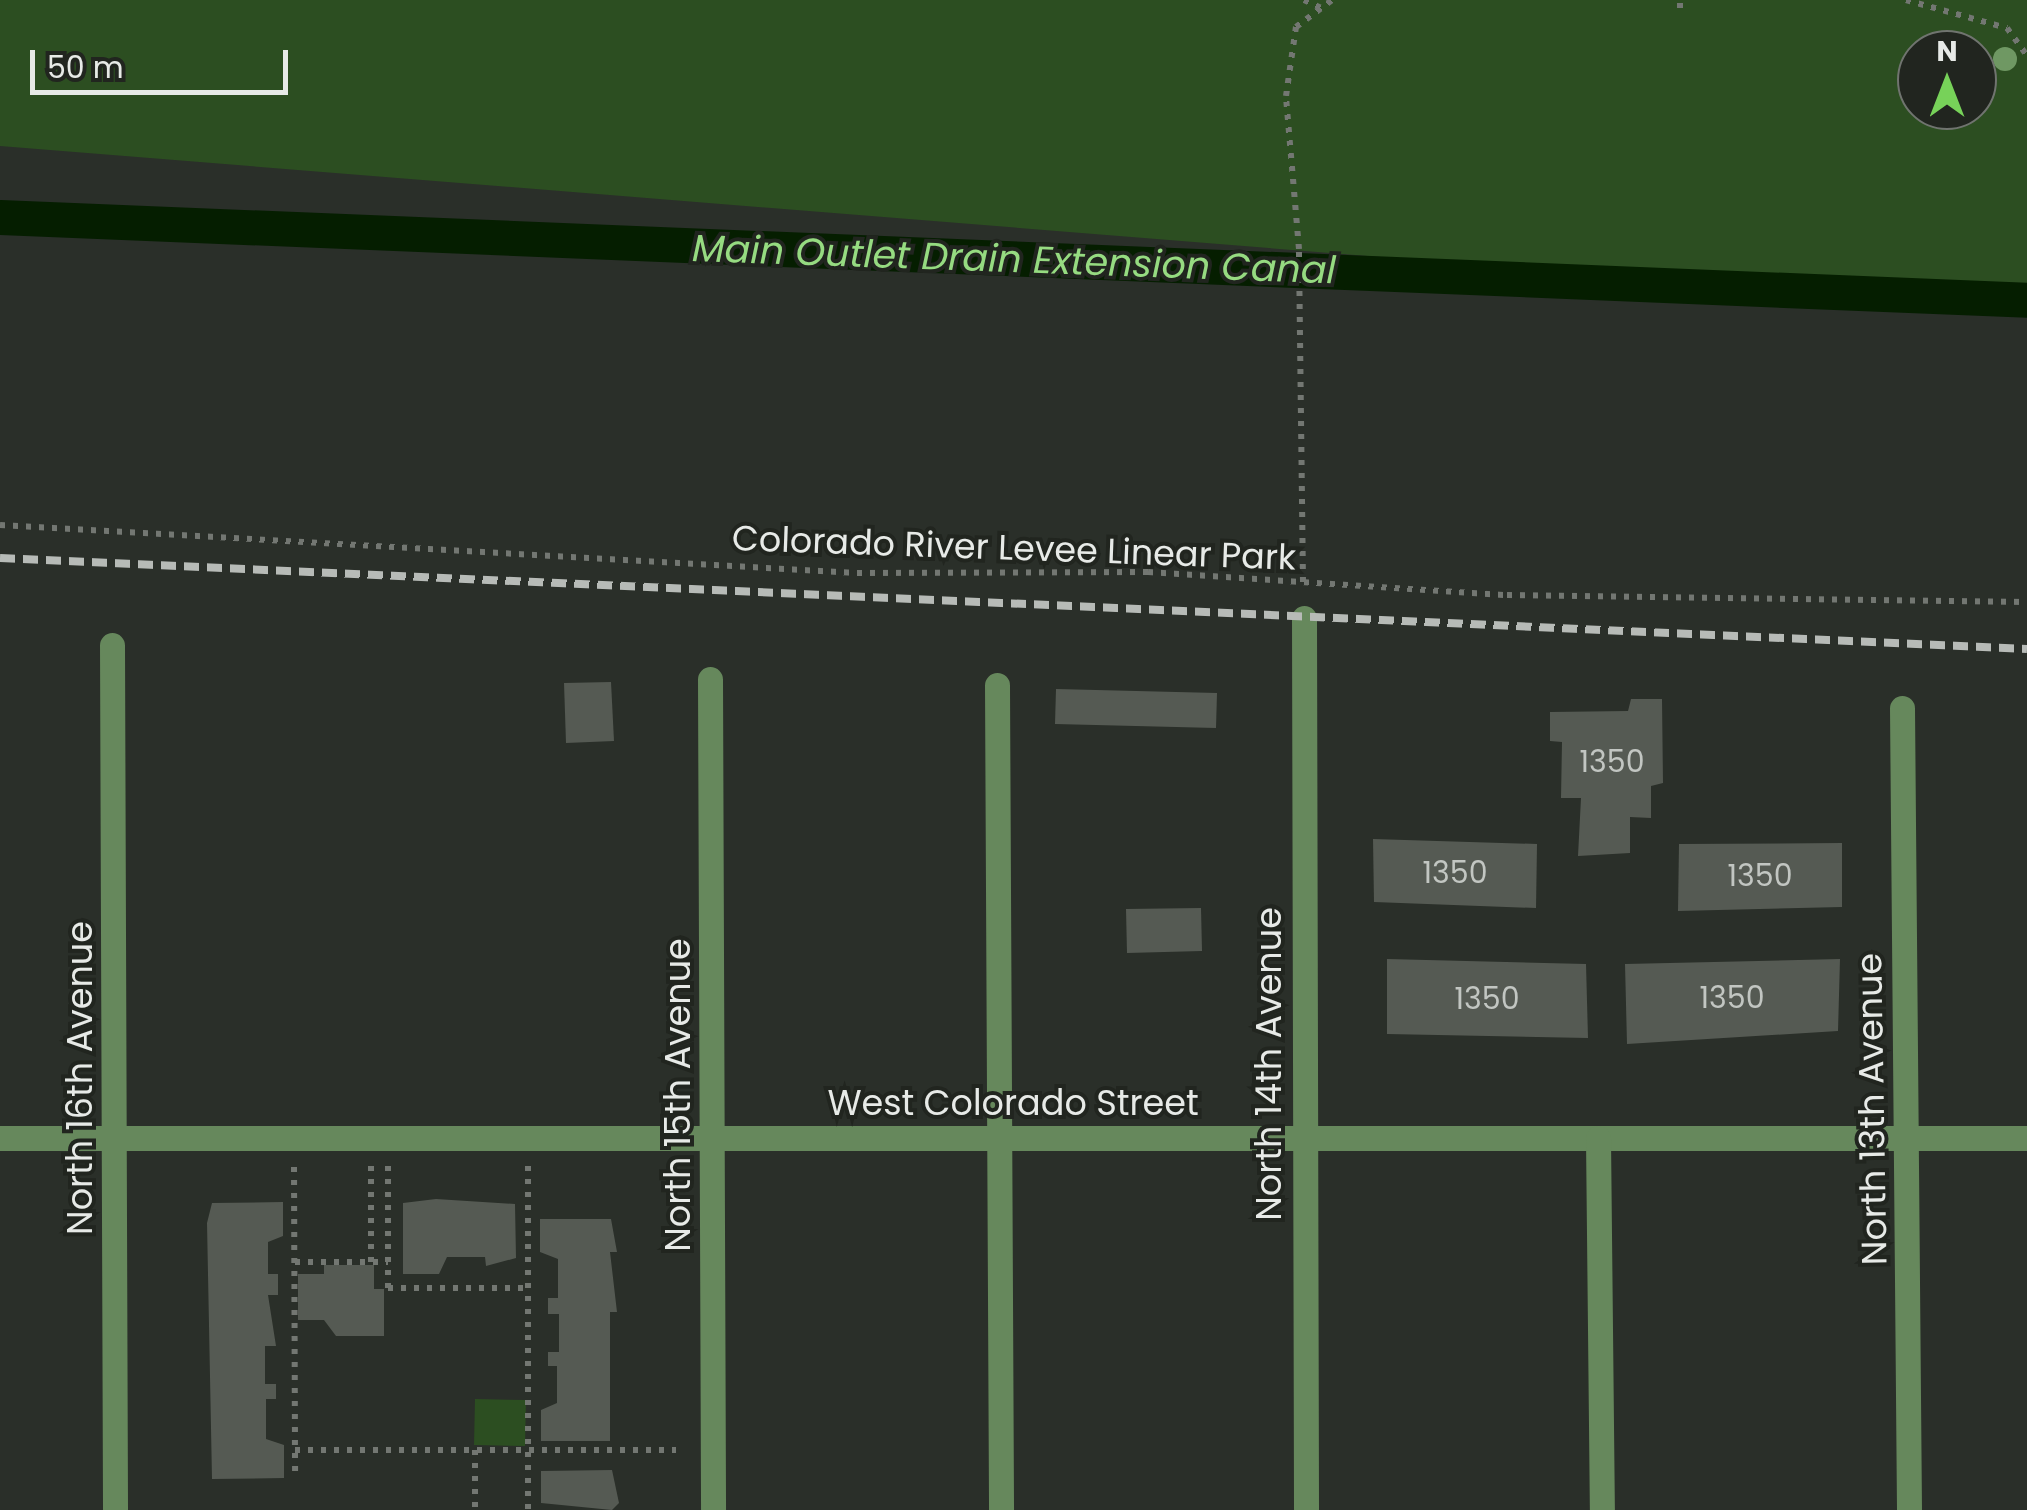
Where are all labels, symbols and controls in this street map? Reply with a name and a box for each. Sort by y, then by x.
scale bar [35,30,292,92]
north arrow [1897,30,1997,130]
text: N [1936,32,1958,71]
text: 50 m [47,46,124,89]
water label: Main Outlet Drain Extension Canal [691,225,1337,293]
street label: Colorado River Levee Linear Park [731,517,1297,579]
house number: 1350 [1580,744,1644,780]
house number: 1350 [1423,855,1487,891]
house number: 1350 [1728,858,1792,894]
street label: North 14th Avenue [1248,907,1290,1221]
street label: North 16th Avenue [59,921,101,1235]
street label: North 15th Avenue [657,938,699,1252]
street label: North 13th Avenue [1848,953,1896,1265]
house number: 1350 [1700,980,1764,1016]
house number: 1350 [1455,981,1519,1017]
street label: West Colorado Street [827,1082,1199,1124]

